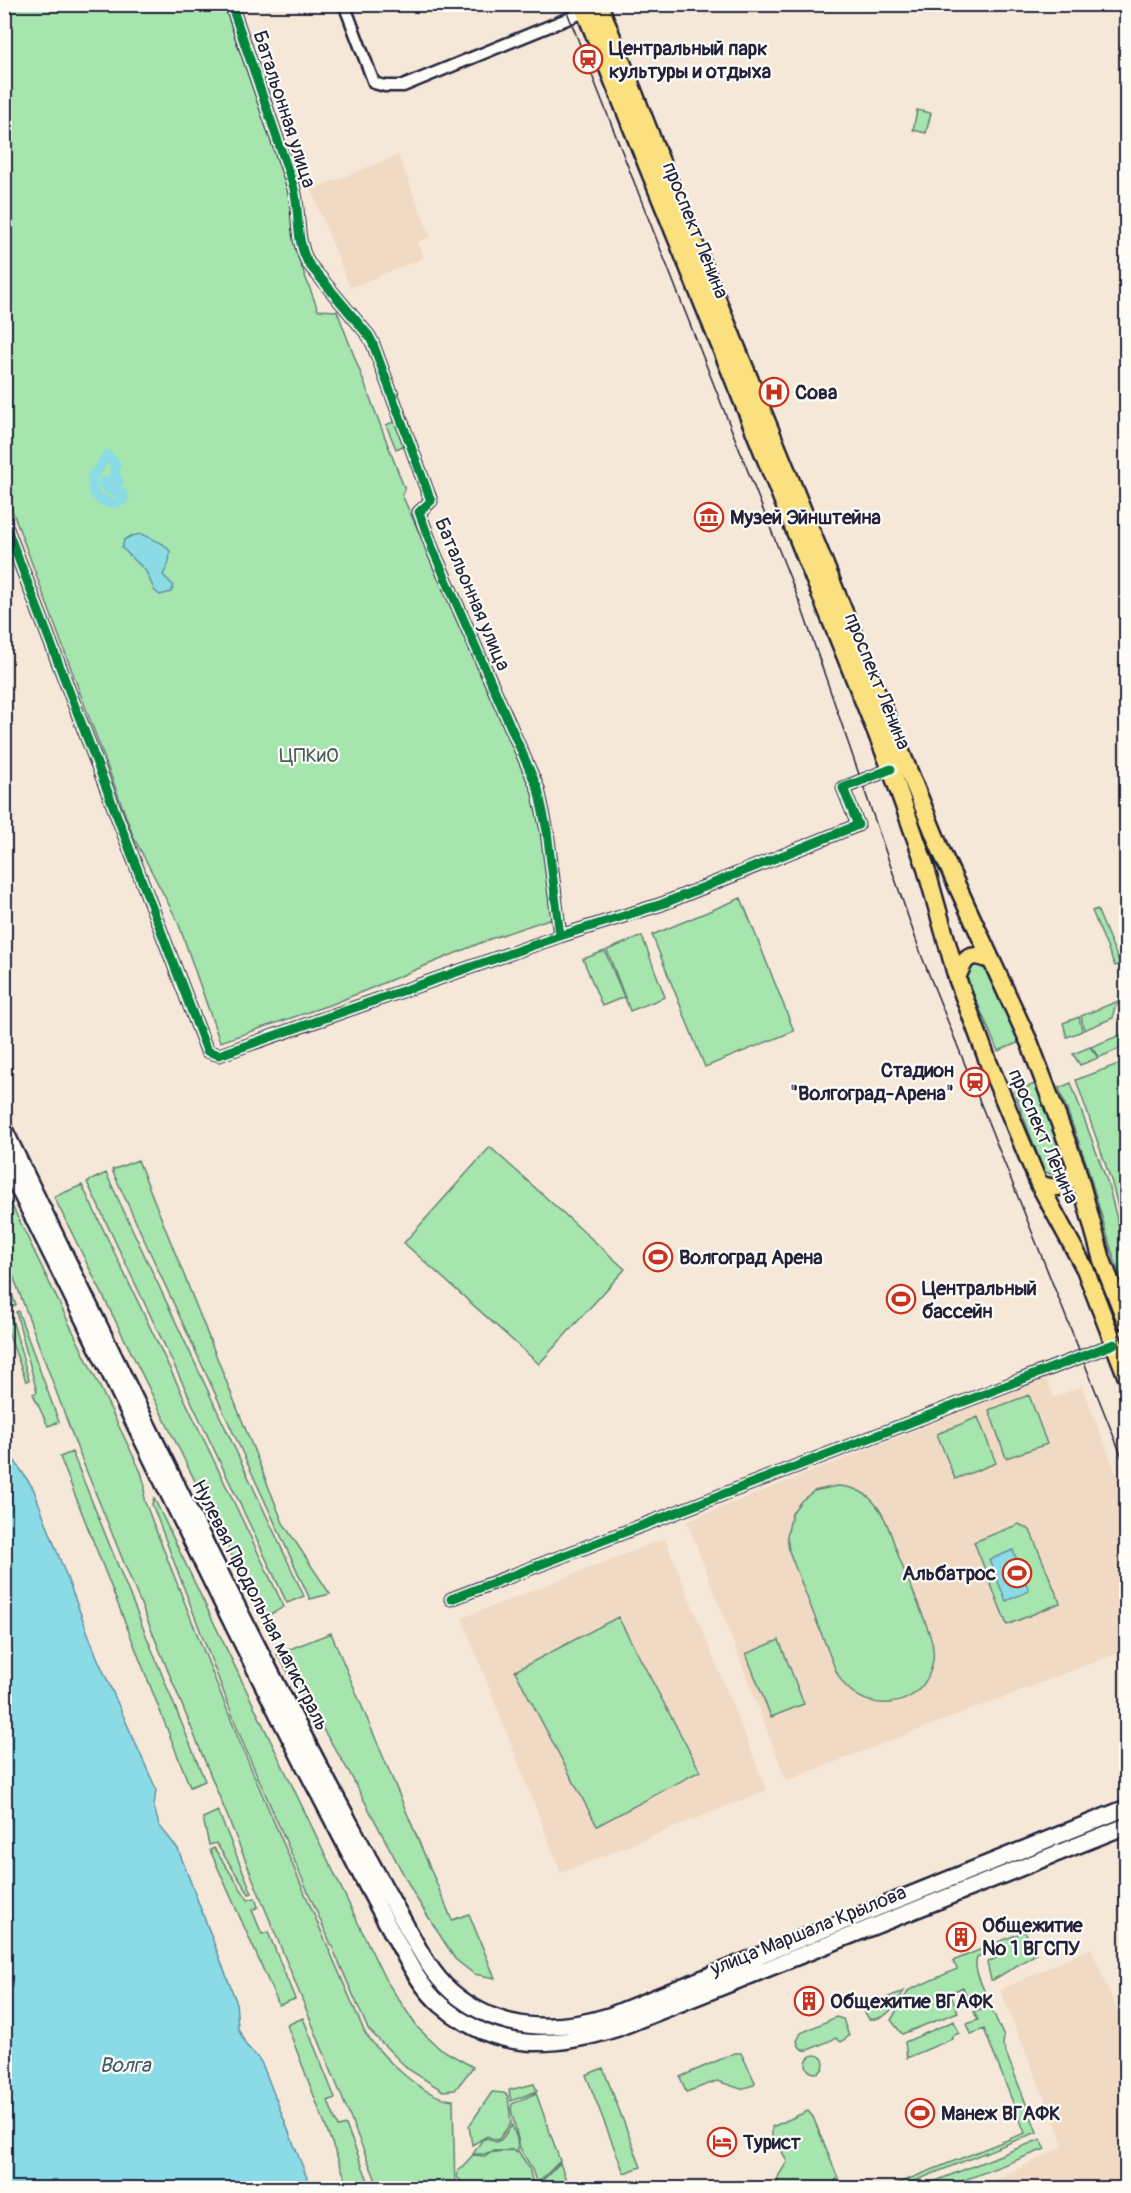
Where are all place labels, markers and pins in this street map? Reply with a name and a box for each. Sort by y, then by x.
place label: Центральный парк культуры и отдыха [609,36,771,84]
station icon: Центральный парк культуры и отдыха [572,43,604,75]
hospital icon: Сова [758,376,790,408]
place label: Сова [795,380,837,405]
museum icon: Музей Эйнштейна [693,501,725,533]
place label: Музей Эйнштейна [730,505,881,530]
place label: Стадион "Волгоград-Арена" [790,1058,954,1106]
station icon: Стадион "Волгоград-Арена" [959,1066,991,1098]
sports icon: Волгоград Арена [642,1241,674,1273]
place label: Волгоград Арена [679,1245,823,1270]
place label: Центральный бассейн [922,1276,1037,1324]
sports icon: Центральный бассейн [885,1283,917,1315]
sports icon: Альбатрос [1001,1557,1033,1589]
place label: Альбатрос [902,1561,996,1586]
place label: Общежитие № 1 ВГСПУ [982,1913,1084,1961]
building icon: Общежитие № 1 ВГСПУ [945,1921,977,1953]
building icon: Общежитие ВГАФК [793,1985,825,2017]
place label: Общежитие ВГАФК [830,1989,994,2014]
sports icon: Манеж ВГАФК [904,2097,936,2129]
place label: Манеж ВГАФК [941,2101,1060,2126]
hotel icon: Турист [706,2126,738,2158]
place label: Турист [742,2130,802,2155]

